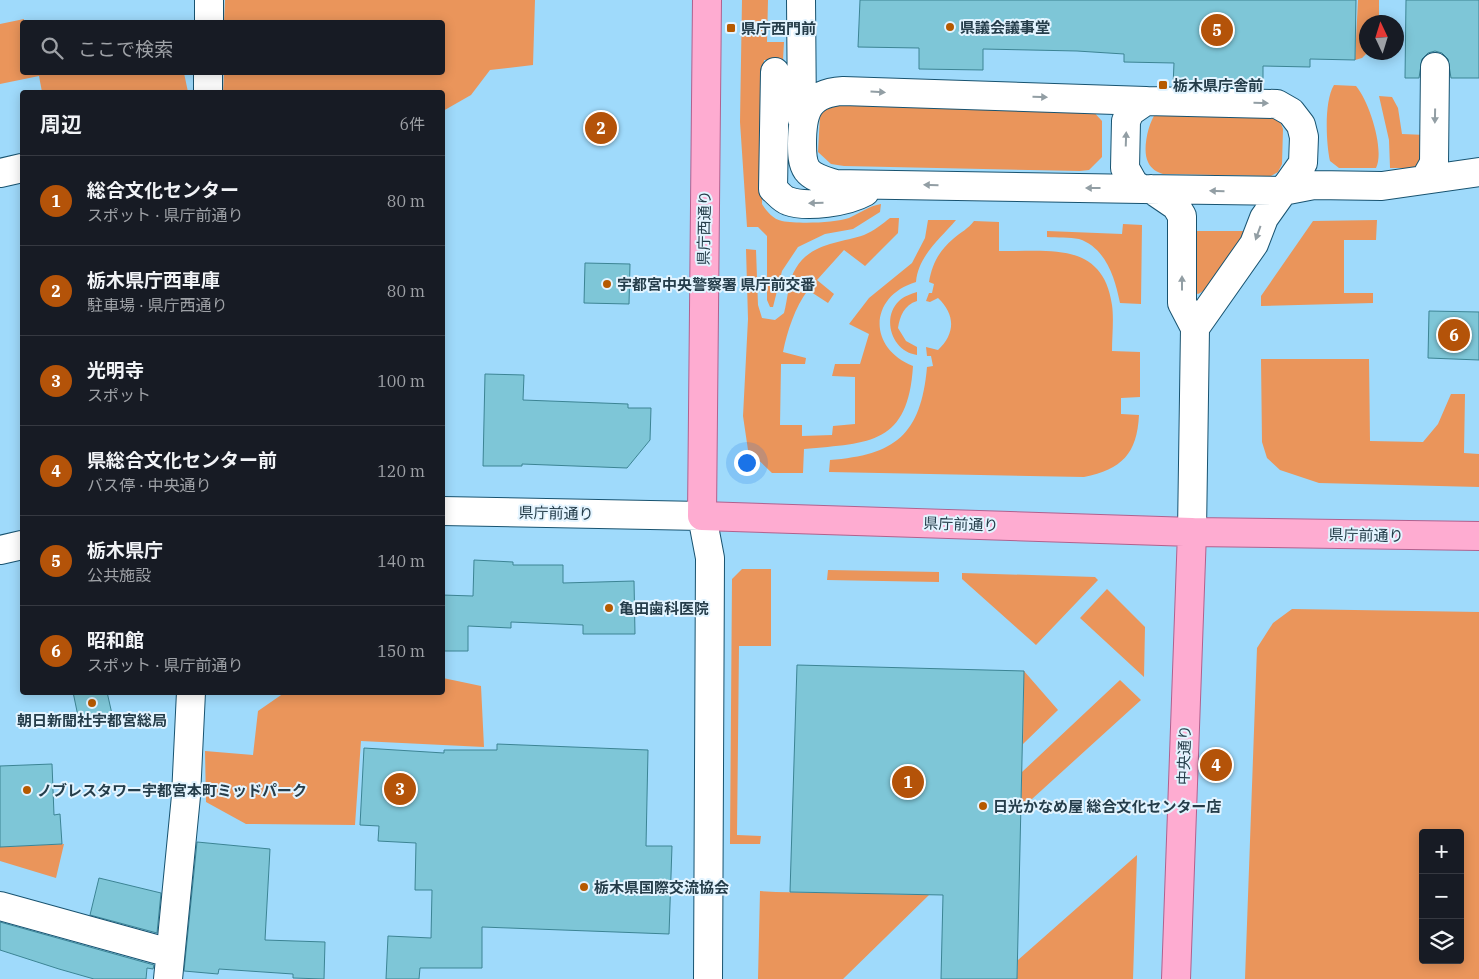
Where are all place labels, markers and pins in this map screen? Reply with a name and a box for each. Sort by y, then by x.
pin: 5 [1201,11,1233,49]
place label: 県議会議事堂 [960,18,1050,37]
place label: 県庁西門前 [741,19,816,38]
marker: 県議会議事堂 [944,21,956,33]
marker: 県庁西門前 [725,22,737,34]
place label: 栃木県庁舎前 [1173,76,1263,95]
marker: 栃木県庁舎前 [1157,79,1169,91]
pin: 2 [585,109,617,147]
place label: 宇都宮中央警察署 県庁前交番 [617,275,815,294]
marker: 宇都宮中央警察署 県庁前交番 [601,278,613,290]
pin: 6 [1438,316,1470,354]
place label: 亀田歯科医院 [619,599,709,618]
marker: 亀田歯科医院 [603,602,615,614]
marker: 朝日新聞社宇都宮総局 [86,697,98,709]
place label: 朝日新聞社宇都宮総局 [17,711,167,730]
pin: 4 [1200,746,1232,784]
pin: 1 [892,763,924,801]
pin: 3 [384,770,416,808]
place label: ノブレスタワー宇都宮本町ミッドパーク [37,781,307,800]
marker: ノブレスタワー宇都宮本町ミッドパーク [21,784,33,796]
place label: 日光かなめ屋 総合文化センター店 [993,797,1221,816]
marker: 日光かなめ屋 総合文化センター店 [977,800,989,812]
place label: 栃木県国際交流協会 [594,878,729,897]
marker: 栃木県国際交流協会 [578,881,590,893]

